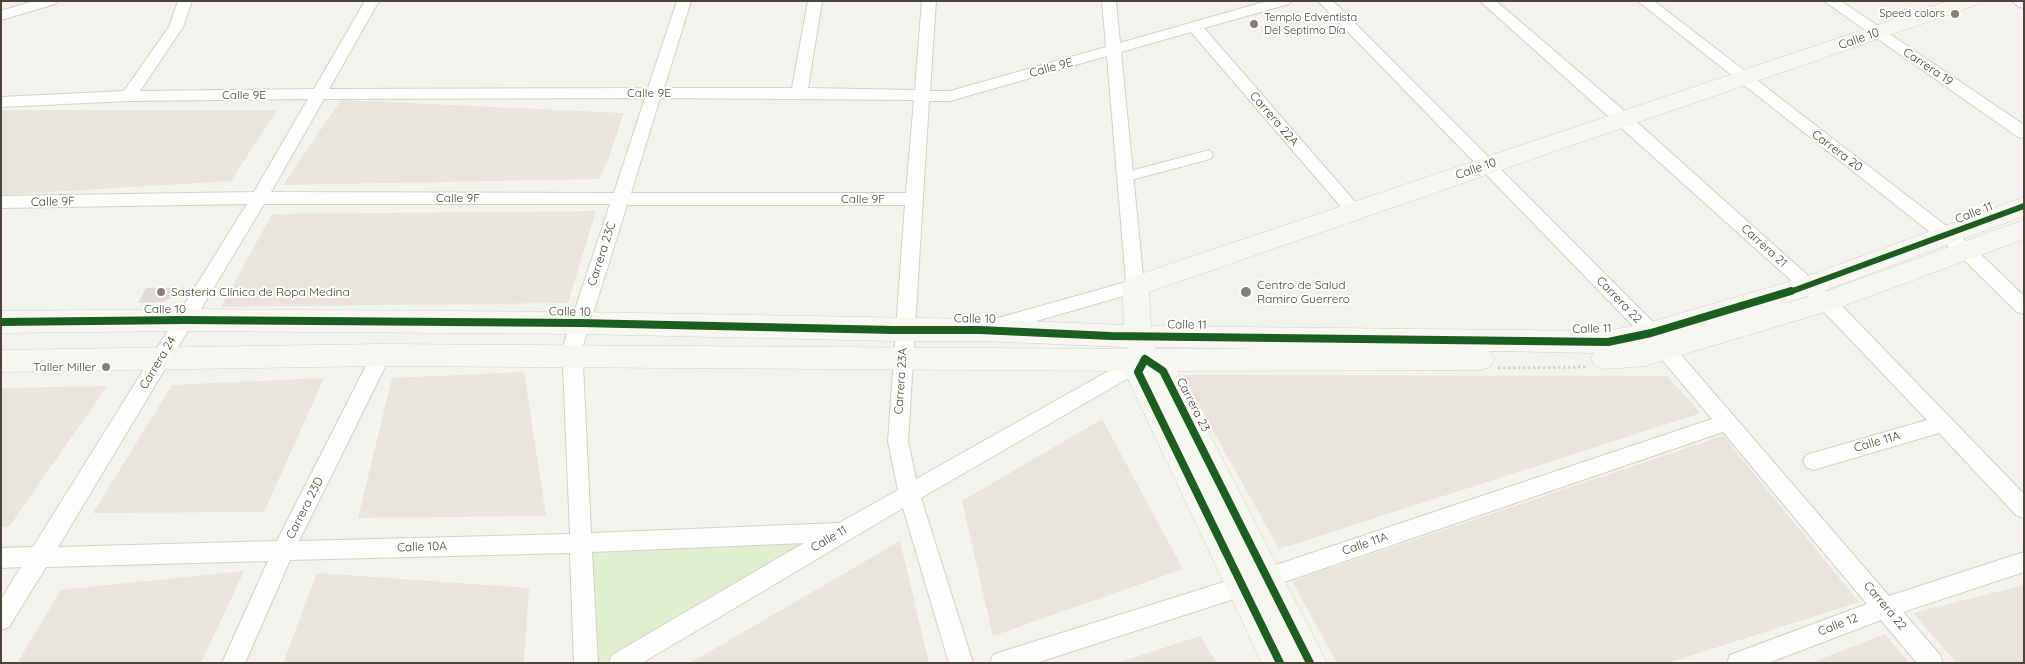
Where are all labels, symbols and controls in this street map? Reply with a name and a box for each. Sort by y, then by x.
place label: Speed colors [1879,7,1945,21]
marker: Speed colors [1949,8,1961,20]
place label: Templo Edventista Del Septimo Día [1264,11,1357,37]
marker: Templo Edventista Del Septimo Día [1248,18,1260,30]
street label: Calle 10 [1837,25,1881,53]
street label: Carrera 19 [1900,45,1956,89]
street label: Calle 9E [1028,55,1074,81]
street label: Calle 9E [627,86,671,100]
street label: Calle 9E [222,88,266,102]
street label: Carrera 22A [1247,89,1301,149]
street label: Carrera 20 [1809,127,1865,175]
street label: Calle 10 [1454,155,1498,183]
street label: Calle 9F [436,191,480,205]
street label: Calle 9F [841,192,885,206]
street label: Calle 9F [31,194,75,210]
street label: Calle 11 [1953,199,1995,227]
street label: Carrera 23C [585,220,619,288]
street label: Carrera 21 [1738,222,1790,270]
street label: Carrera 22 [1593,274,1645,326]
place label: Centro de Salud Ramiro Guerrero [1257,278,1350,306]
place label: Sasteria Clínica de Ropa Medina [171,285,350,299]
marker: Centro de Salud Ramiro Guerrero [1239,285,1253,299]
marker: Sasteria Clínica de Ropa Medina [155,286,167,298]
street label: Calle 10 [144,302,186,316]
street label: Calle 10 [549,304,591,320]
street label: Calle 10 [954,311,996,327]
street label: Calle 11 [1167,317,1207,333]
street label: Calle 11 [1572,321,1612,337]
street label: Carrera 24 [137,334,179,392]
street label: Carrera 23A [891,347,911,415]
place label: Taller Miller [33,360,96,374]
marker: Taller Miller [100,361,112,373]
street label: Carrera 23 [1173,376,1213,434]
street label: Calle 11A [1852,429,1902,455]
street label: Carrera 23D [283,475,327,541]
street label: Calle 11 [808,523,850,555]
street label: Calle 11A [1340,530,1390,558]
street label: Calle 10A [397,539,447,555]
street label: Carrera 22 [1860,579,1910,633]
street label: Calle 12 [1816,611,1860,639]

